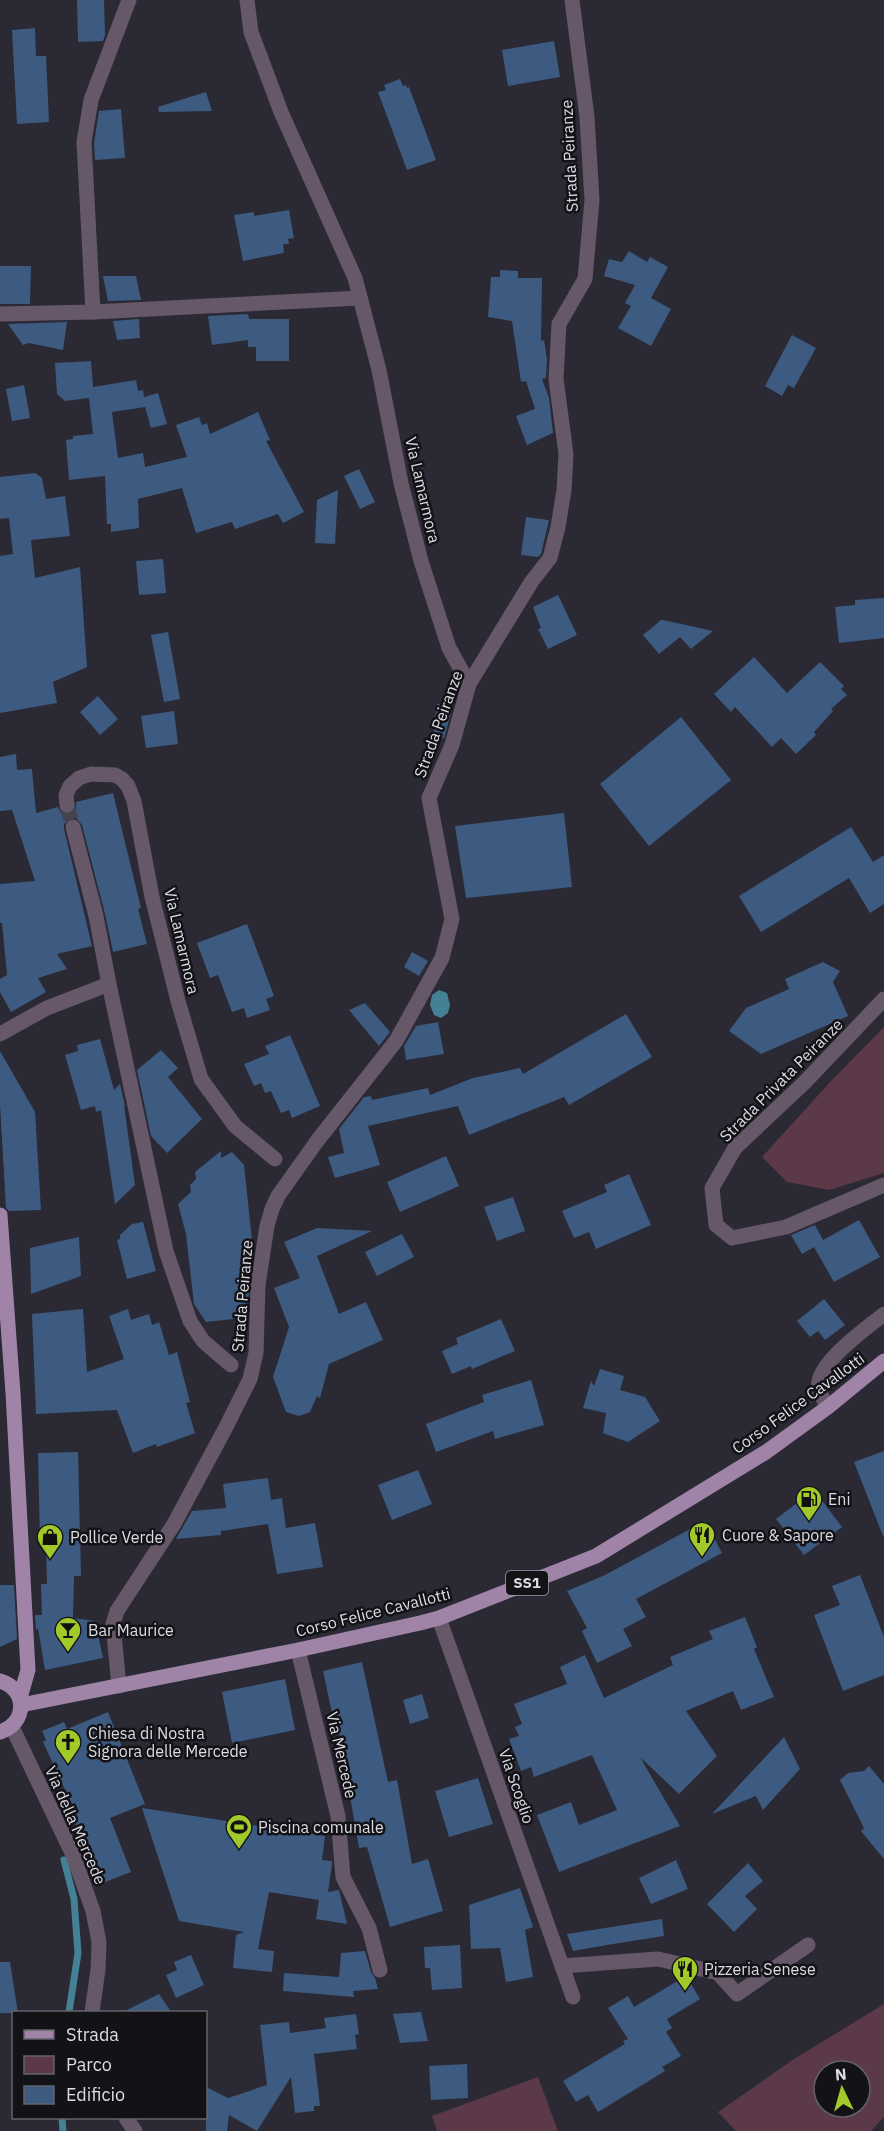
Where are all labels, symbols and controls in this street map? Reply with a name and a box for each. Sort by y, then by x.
street label: Strada Peiranze [556,99,582,213]
street label: Via Lamarmora [401,435,445,545]
street label: Strada Peiranze [409,668,467,780]
street label: Via Lamarmora [160,886,204,996]
street label: Strada Privata Peiranze [715,1014,847,1146]
street label: Strada Peiranze [227,1239,257,1353]
street label: Corso Felice Cavallotti [728,1348,868,1458]
fuel station icon: Eni [794,1484,824,1522]
place label: Eni [828,1489,850,1509]
restaurant icon: Cuore & Sapore [687,1520,717,1558]
shop icon: Pollice Verde [35,1522,65,1560]
place label: Cuore & Sapore [722,1525,834,1545]
place label: Pollice Verde [70,1527,164,1547]
road number: SS1 [506,1571,548,1595]
street label: Corso Felice Cavallotti [294,1583,452,1641]
bar icon: Bar Maurice [53,1615,83,1653]
place label: Bar Maurice [88,1620,174,1640]
street label: Via Mercede [322,1710,362,1801]
place label: Chiesa di Nostra Signora delle Mercede [88,1723,248,1761]
church icon: Chiesa di Nostra Signora delle Mercede [53,1727,83,1765]
street label: Via Scoglio [495,1746,539,1826]
street label: Via della Mercede [41,1763,111,1887]
sports icon: Piscina comunale [224,1812,254,1850]
place label: Piscina comunale [258,1817,384,1837]
restaurant icon: Pizzeria Senese [670,1954,700,1992]
place label: Pizzeria Senese [704,1959,816,1979]
legend [12,2011,207,2119]
text: Strada [66,2023,119,2046]
text: Parco [66,2053,112,2076]
north arrow [812,2059,872,2119]
text: N [834,2064,847,2085]
text: Edificio [66,2083,125,2106]

